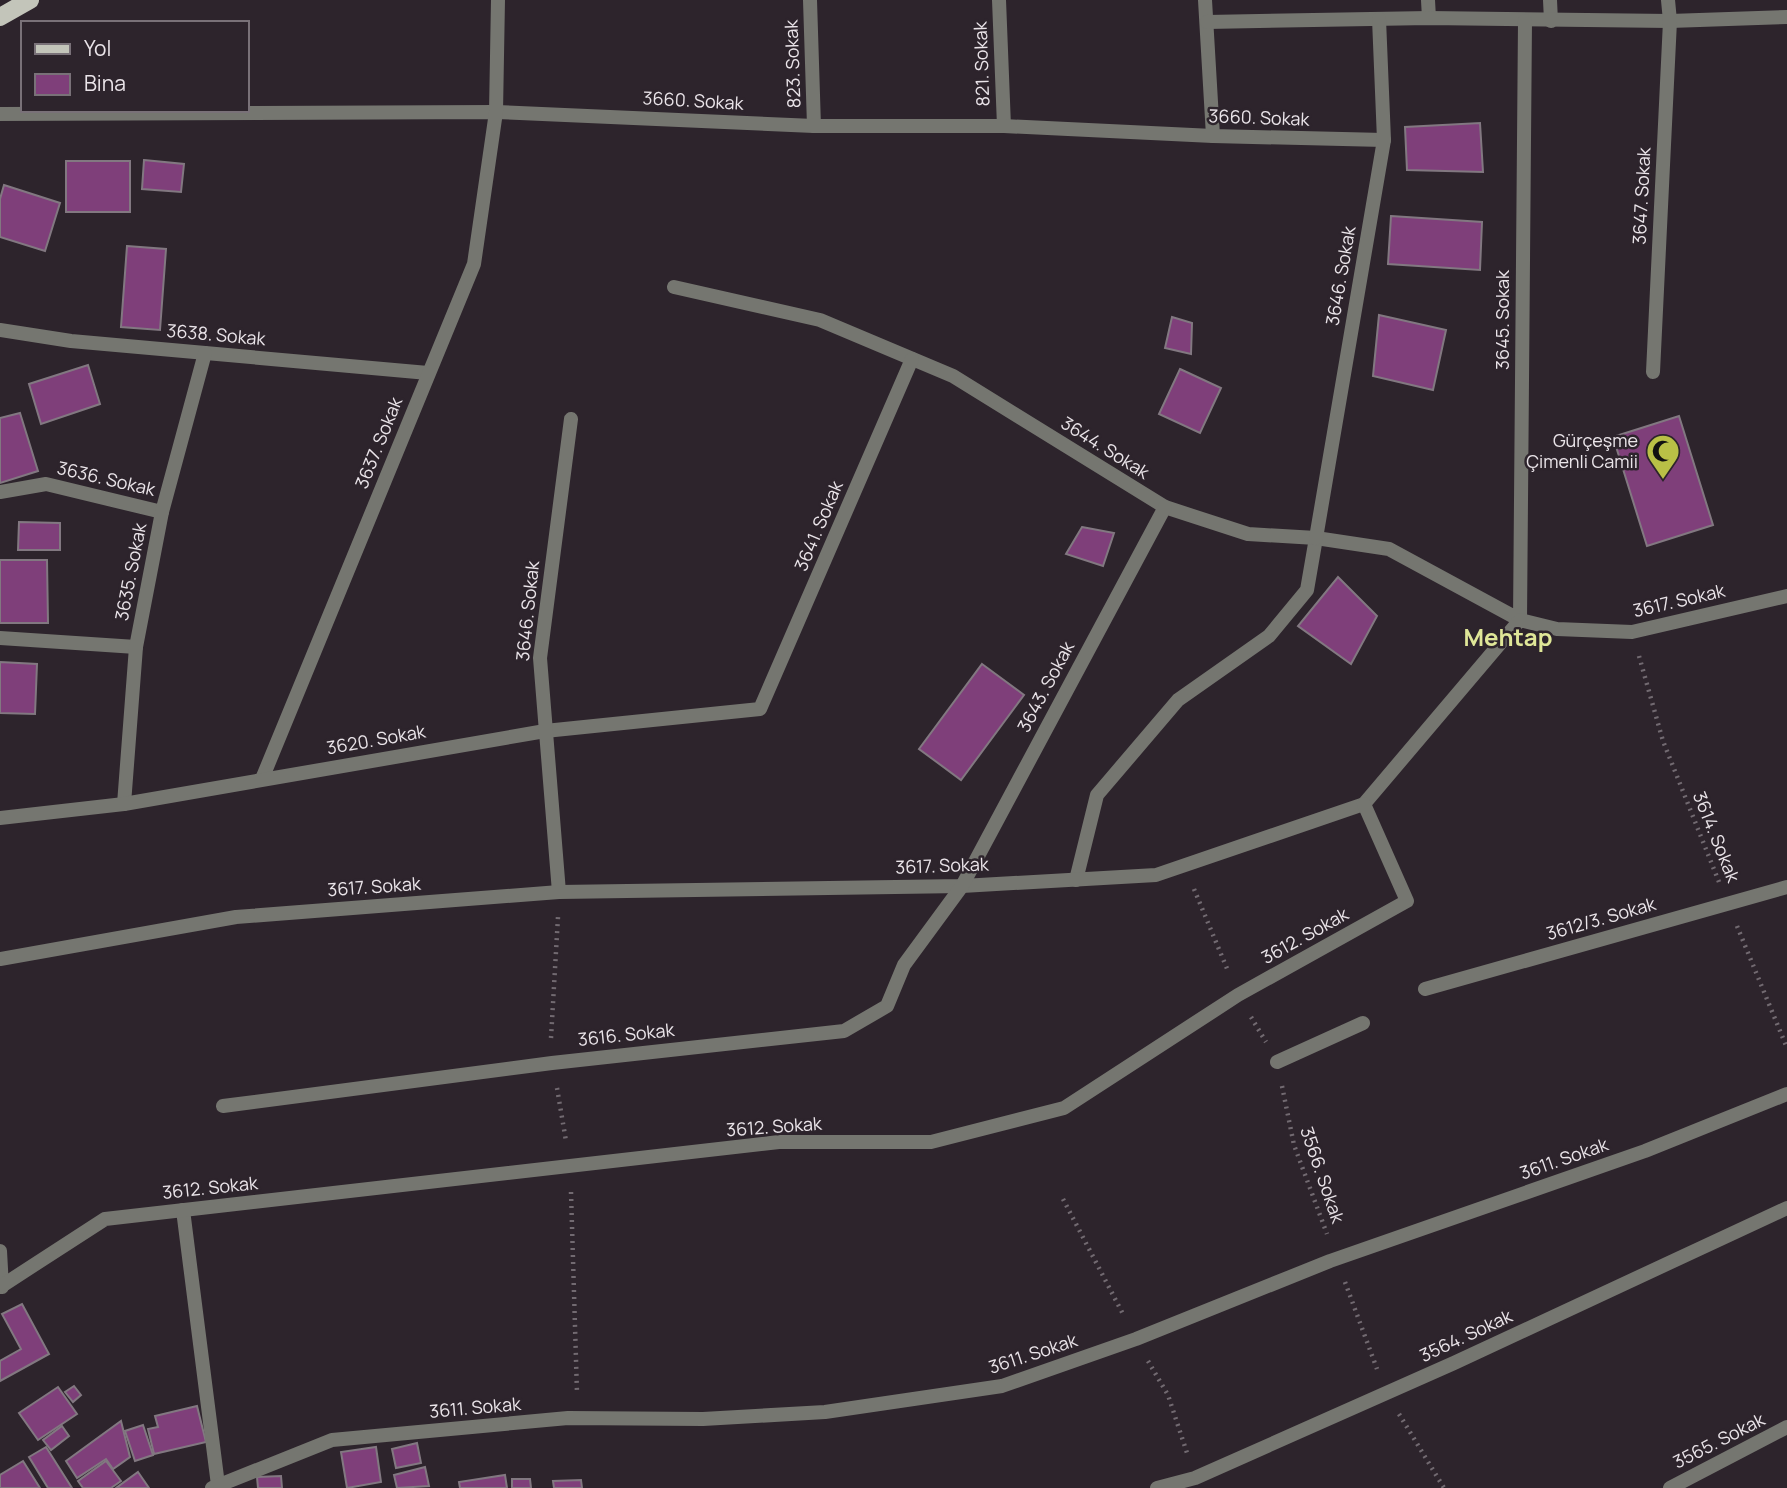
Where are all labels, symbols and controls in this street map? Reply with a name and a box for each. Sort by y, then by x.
street label: 823. Sokak [778,18,806,109]
street label: 821. Sokak [967,20,994,107]
legend [21,21,248,112]
text: Yol [84,34,111,62]
text: Bina [84,69,126,97]
street label: 3660. Sokak [642,85,745,115]
street label: 3660. Sokak [1208,103,1311,131]
street label: 3647. Sokak [1626,146,1656,245]
street label: 3646. Sokak [1319,223,1361,327]
street label: 3645. Sokak [1490,269,1514,370]
street label: 3638. Sokak [166,318,268,350]
street label: 3637. Sokak [349,392,408,492]
street label: 3644. Sokak [1057,410,1155,484]
place label: Gürçeşme Çimenli Camii [1526,428,1638,473]
mosque icon: Gürçeşme Çimenli Camii [1644,432,1682,481]
street label: 3636. Sokak [55,455,159,501]
street label: 3641. Sokak [788,476,848,574]
street label: 3635. Sokak [109,520,151,623]
street label: 3646. Sokak [510,559,544,662]
street label: 3617. Sokak [1631,578,1728,622]
district label: Mehtap [1464,620,1552,653]
street label: 3643. Sokak [1011,636,1080,736]
street label: 3620. Sokak [324,718,428,760]
street label: 3614. Sokak [1688,788,1746,887]
street label: 3617. Sokak [895,851,990,879]
street label: 3617. Sokak [326,871,422,901]
street label: 3612/3. Sokak [1543,891,1659,945]
street label: 3612. Sokak [1257,901,1353,969]
street label: 3616. Sokak [577,1017,676,1051]
street label: 3612. Sokak [725,1111,824,1141]
street label: 3566. Sokak [1295,1123,1351,1227]
street label: 3611. Sokak [1516,1131,1612,1184]
street label: 3612. Sokak [161,1170,260,1204]
street label: 3564. Sokak [1415,1303,1517,1367]
street label: 3611. Sokak [985,1327,1081,1379]
street label: 3611. Sokak [428,1391,523,1423]
street label: 3565. Sokak [1669,1406,1769,1473]

